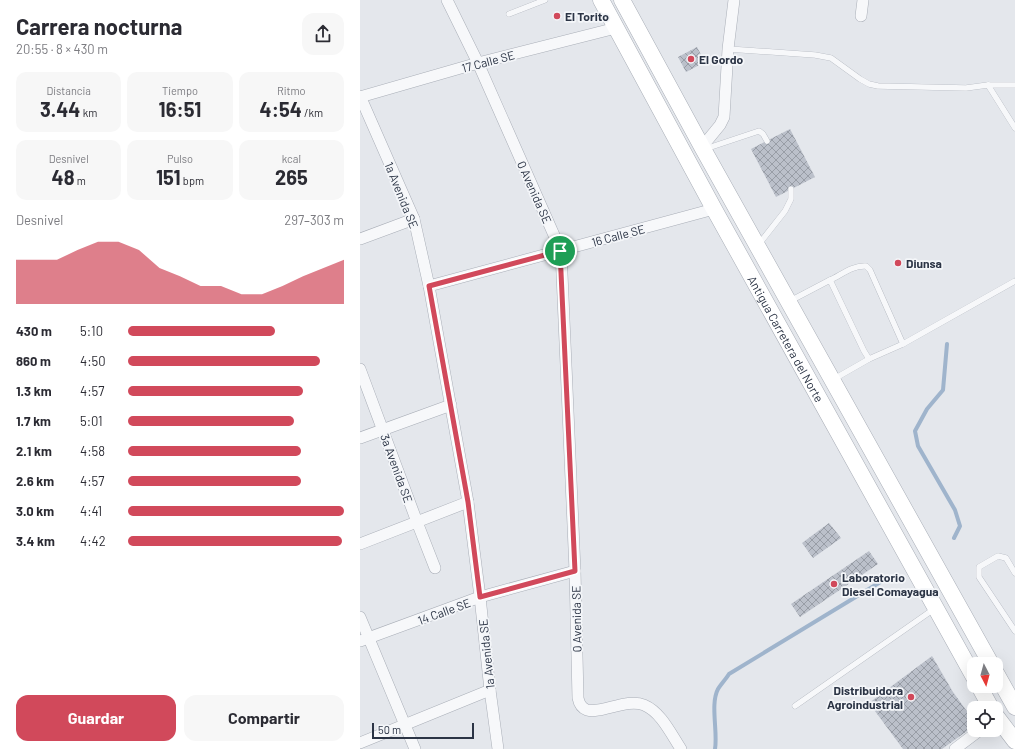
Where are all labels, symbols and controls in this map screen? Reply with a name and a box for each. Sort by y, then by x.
place label: El Torito [565,9,609,23]
marker: El Torito [552,11,562,21]
text: Carrera nocturna [16,13,182,39]
button: share [302,13,344,55]
text: 20:55 · 8 × 430 m [16,41,108,57]
street label: 17 Calle SE [460,47,516,75]
place label: El Gordo [699,52,744,66]
marker: El Gordo [686,54,696,64]
text: Distancia [46,84,91,97]
text: Tiempo [162,84,198,97]
text: Ritmo [277,84,306,97]
text: 3.44 [40,97,80,121]
text: 16:51 [159,97,201,121]
text: 4:54 [260,97,302,121]
text: km [80,106,97,119]
text: /km [302,106,323,119]
text: Desnivel [49,152,89,165]
text: Pulso [167,152,193,165]
text: kcal [282,152,301,165]
street label: 0 Avenida SE [515,159,555,225]
street label: 1a Avenida SE [382,160,422,230]
text: 48 [52,165,74,189]
text: 151 [156,165,181,189]
text: 265 [275,165,308,189]
text: m [74,174,86,187]
text: bpm [181,174,204,187]
text: Desnivel [16,212,63,228]
text: 297–303 m [284,212,344,228]
street label: 16 Calle SE [590,221,646,249]
pin [543,234,577,268]
icon: arrive [549,240,571,262]
place label: Diunsa [906,256,942,270]
marker: Diunsa [893,258,903,268]
street label: Antigua Carretera del Norte [745,273,827,404]
text: 430 m [16,323,52,339]
text: 5:10 [80,323,103,339]
text: 860 m [16,353,51,369]
text: 4:50 [80,353,106,369]
text: 1.3 km [16,383,52,399]
text: 4:57 [80,383,104,399]
text: 1.7 km [16,413,51,429]
text: 5:01 [80,413,103,429]
street label: 3a Avenida SE [378,432,416,504]
text: 2.1 km [16,443,52,459]
text: 4:58 [80,443,105,459]
text: 2.6 km [16,473,54,489]
text: 4:57 [80,473,104,489]
text: 3.0 km [16,503,54,519]
text: 4:41 [80,503,102,519]
text: 3.4 km [16,533,55,549]
text: 4:42 [80,533,106,549]
place label: Laboratorio Diesel Comayagua [842,570,939,598]
marker: Laboratorio Diesel Comayagua [829,579,839,589]
street label: 0 Avenida SE [568,585,584,653]
street label: 14 Calle SE [416,595,472,627]
street label: 1a Avenida SE [475,618,497,690]
north arrow [967,657,1003,693]
map controls [967,657,1003,737]
place label: Distribuidora Agroindustrial [827,683,903,711]
marker: Distribuidora Agroindustrial [906,692,916,702]
button: Guardar [16,695,176,741]
button: Compartir [184,695,344,741]
button: locate [967,701,1003,737]
scale bar [372,721,474,740]
text: 50 m [378,723,401,736]

